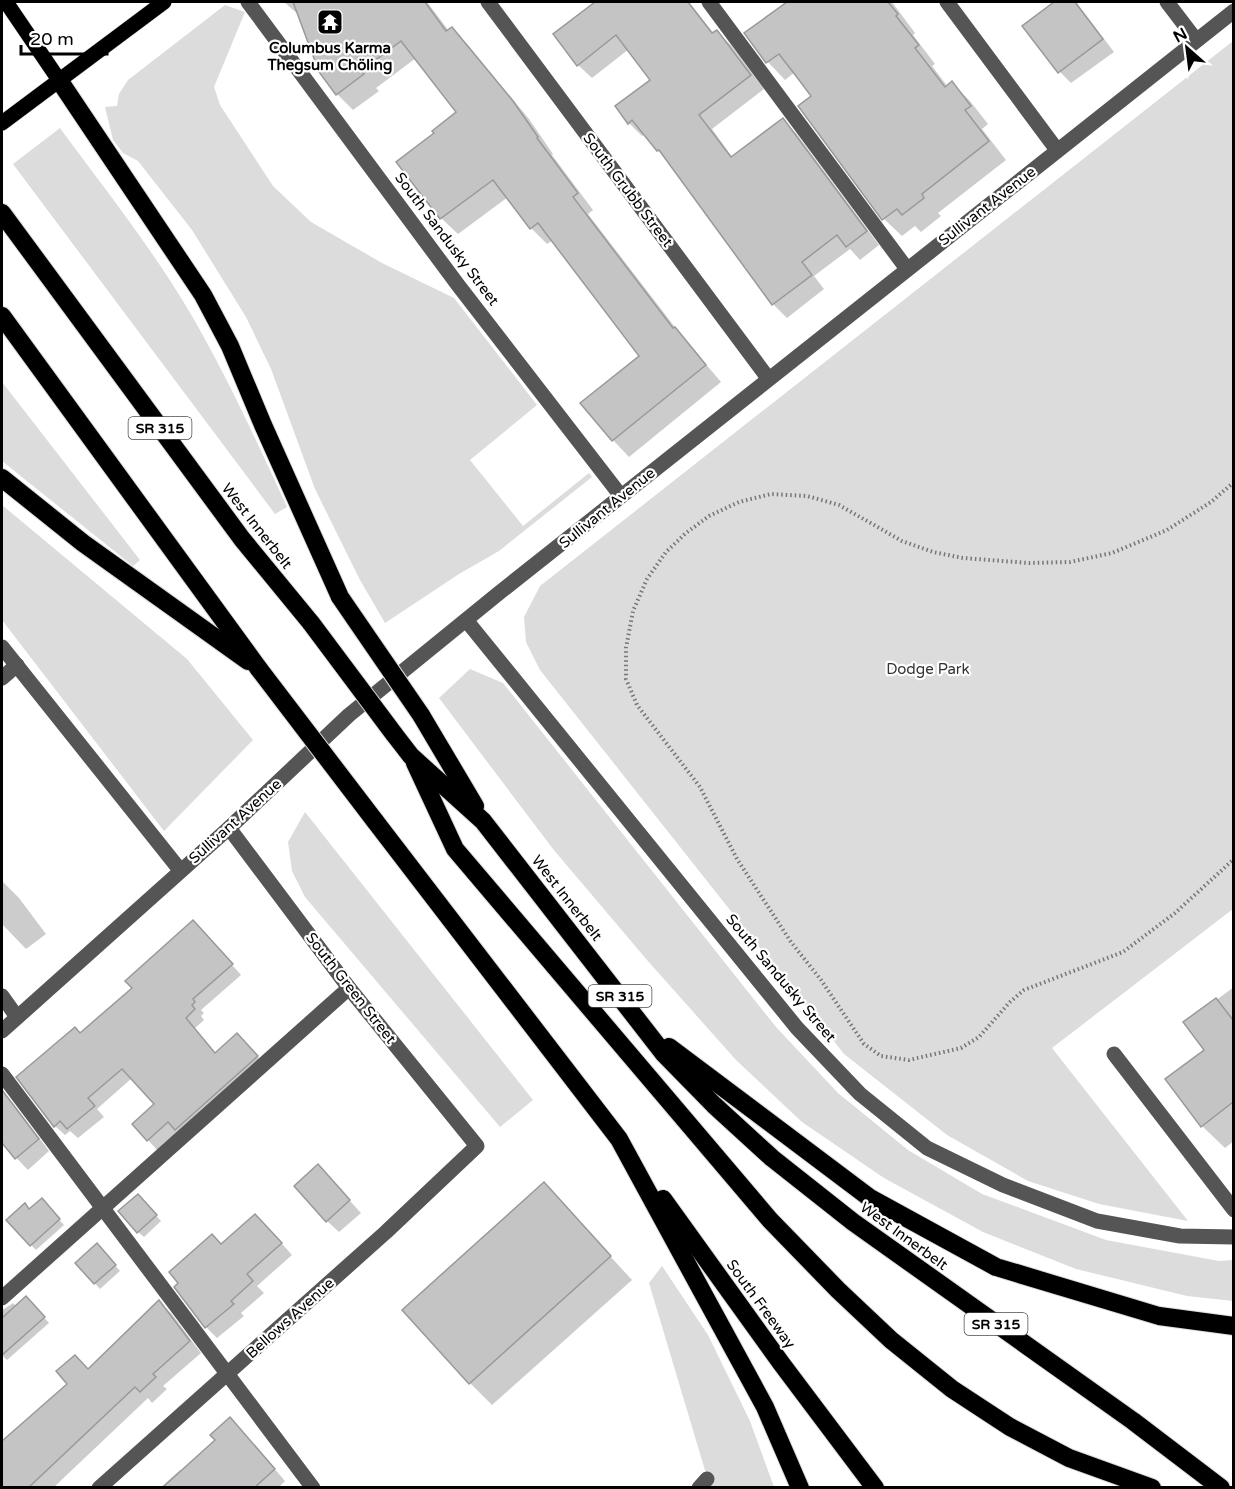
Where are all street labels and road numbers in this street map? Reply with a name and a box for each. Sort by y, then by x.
street label: South Grubb Street [579,129,677,251]
street label: Sullivant Avenue [935,163,1039,249]
street label: South Sandusky Street [391,169,503,309]
road number: SR 315 [128,417,192,439]
street label: Sullivant Avenue [555,464,659,552]
street label: West Innerbelt [218,480,296,573]
street label: Sullivant Avenue [185,775,285,867]
street label: West Innerbelt [528,852,606,945]
street label: South Sandusky Street [722,910,840,1046]
street label: South Green Street [302,929,400,1047]
road number: SR 315 [588,985,652,1007]
street label: West Innerbelt [857,1198,951,1274]
street label: South Freeway [723,1256,799,1352]
street label: Bellows Avenue [242,1274,338,1362]
road number: SR 315 [964,1313,1028,1335]

